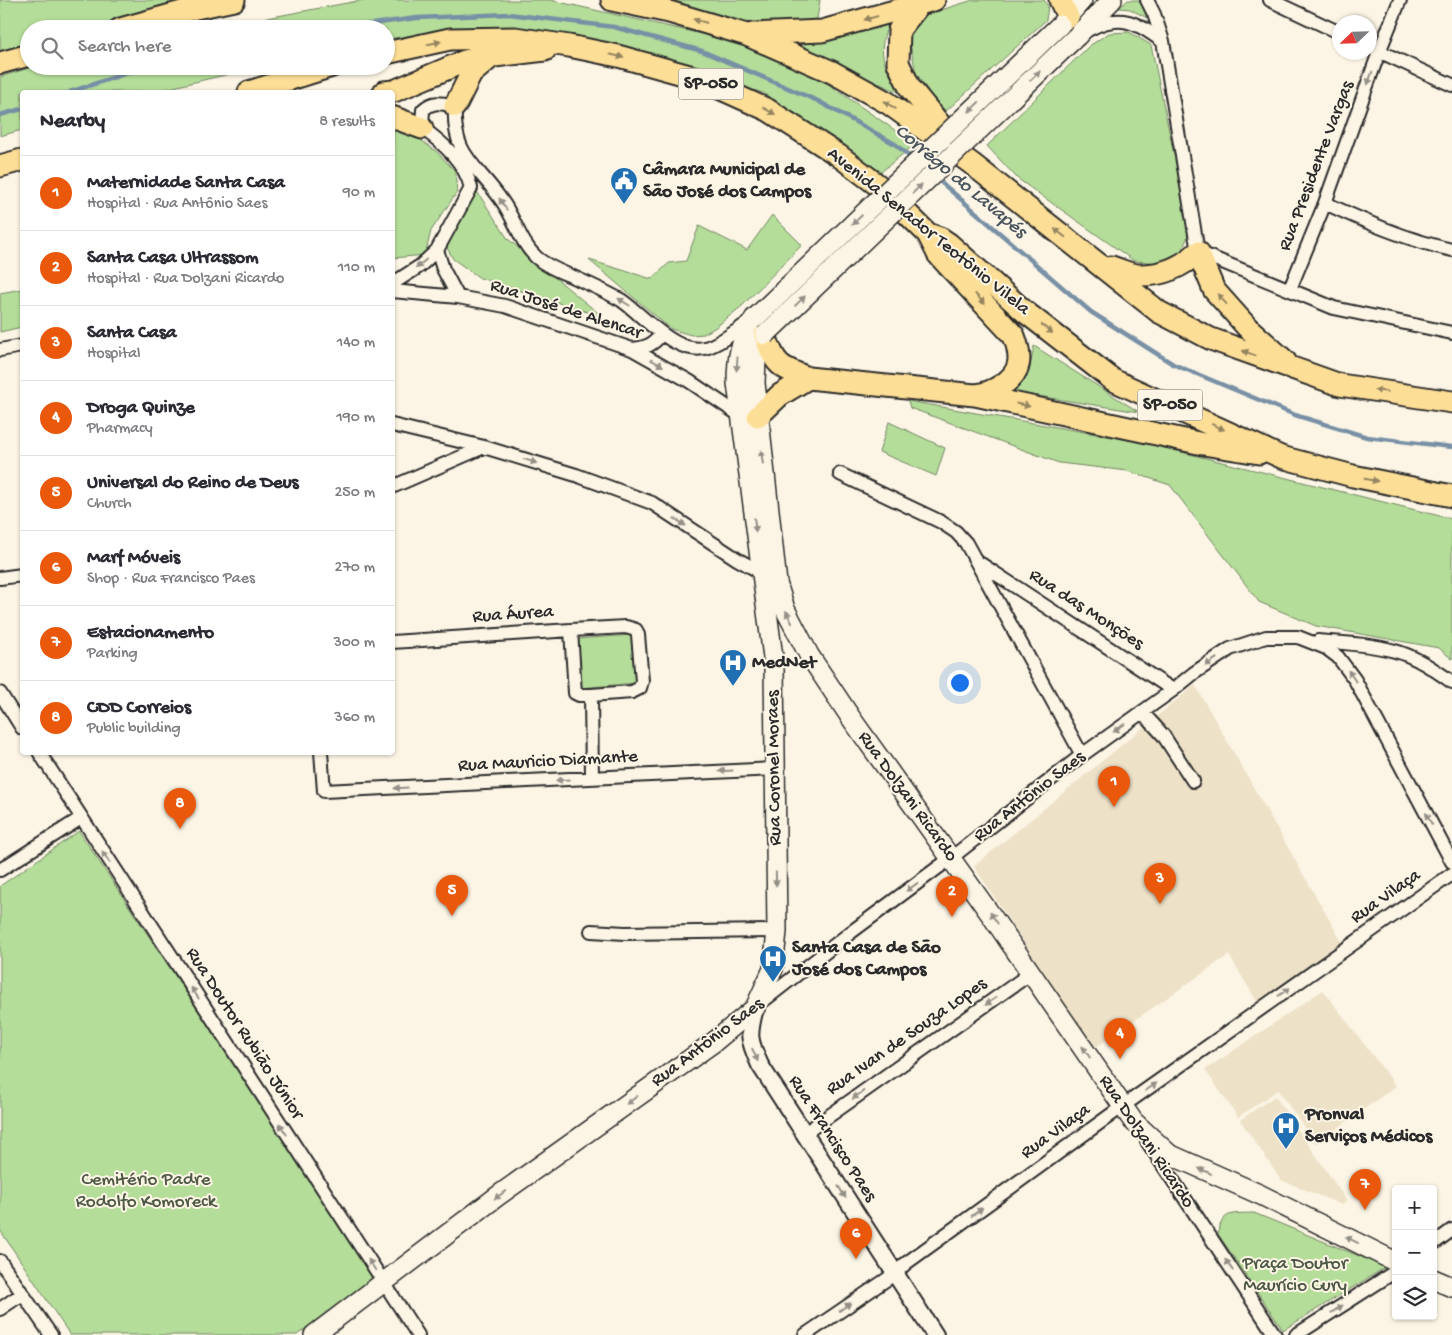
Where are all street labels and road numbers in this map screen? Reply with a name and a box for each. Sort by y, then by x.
road number: SP-050 [678,68,744,100]
street label: Rua Presidente Vargas [1274,77,1360,254]
street label: Avenida Senador Teotônio Vilela [822,143,1035,322]
street label: Rua José de Alencar [487,275,647,346]
road number: SP-050 [1138,390,1202,420]
street label: Rua das Monções [1024,564,1149,656]
street label: Rua Áurea [472,601,556,629]
street label: Rua Coronel Moraes [762,689,788,846]
street label: Rua Dolzani Ricardo [852,727,962,867]
street label: Rua Mauricio Diamante [458,746,639,778]
street label: Rua Antônio Saes [970,746,1091,848]
street label: Rua Vilaça [1346,864,1427,929]
street label: Rua Doutor Rubião Júnior [180,944,309,1126]
street label: Rua Ivan de Souza Lopes [822,972,992,1101]
street label: Rua Antônio Saes [647,992,770,1093]
street label: Rua Francisco Paes [783,1071,882,1207]
street label: Rua Dolzani Ricardo [1093,1071,1199,1213]
street label: Rua Vilaça [1017,1098,1096,1165]

